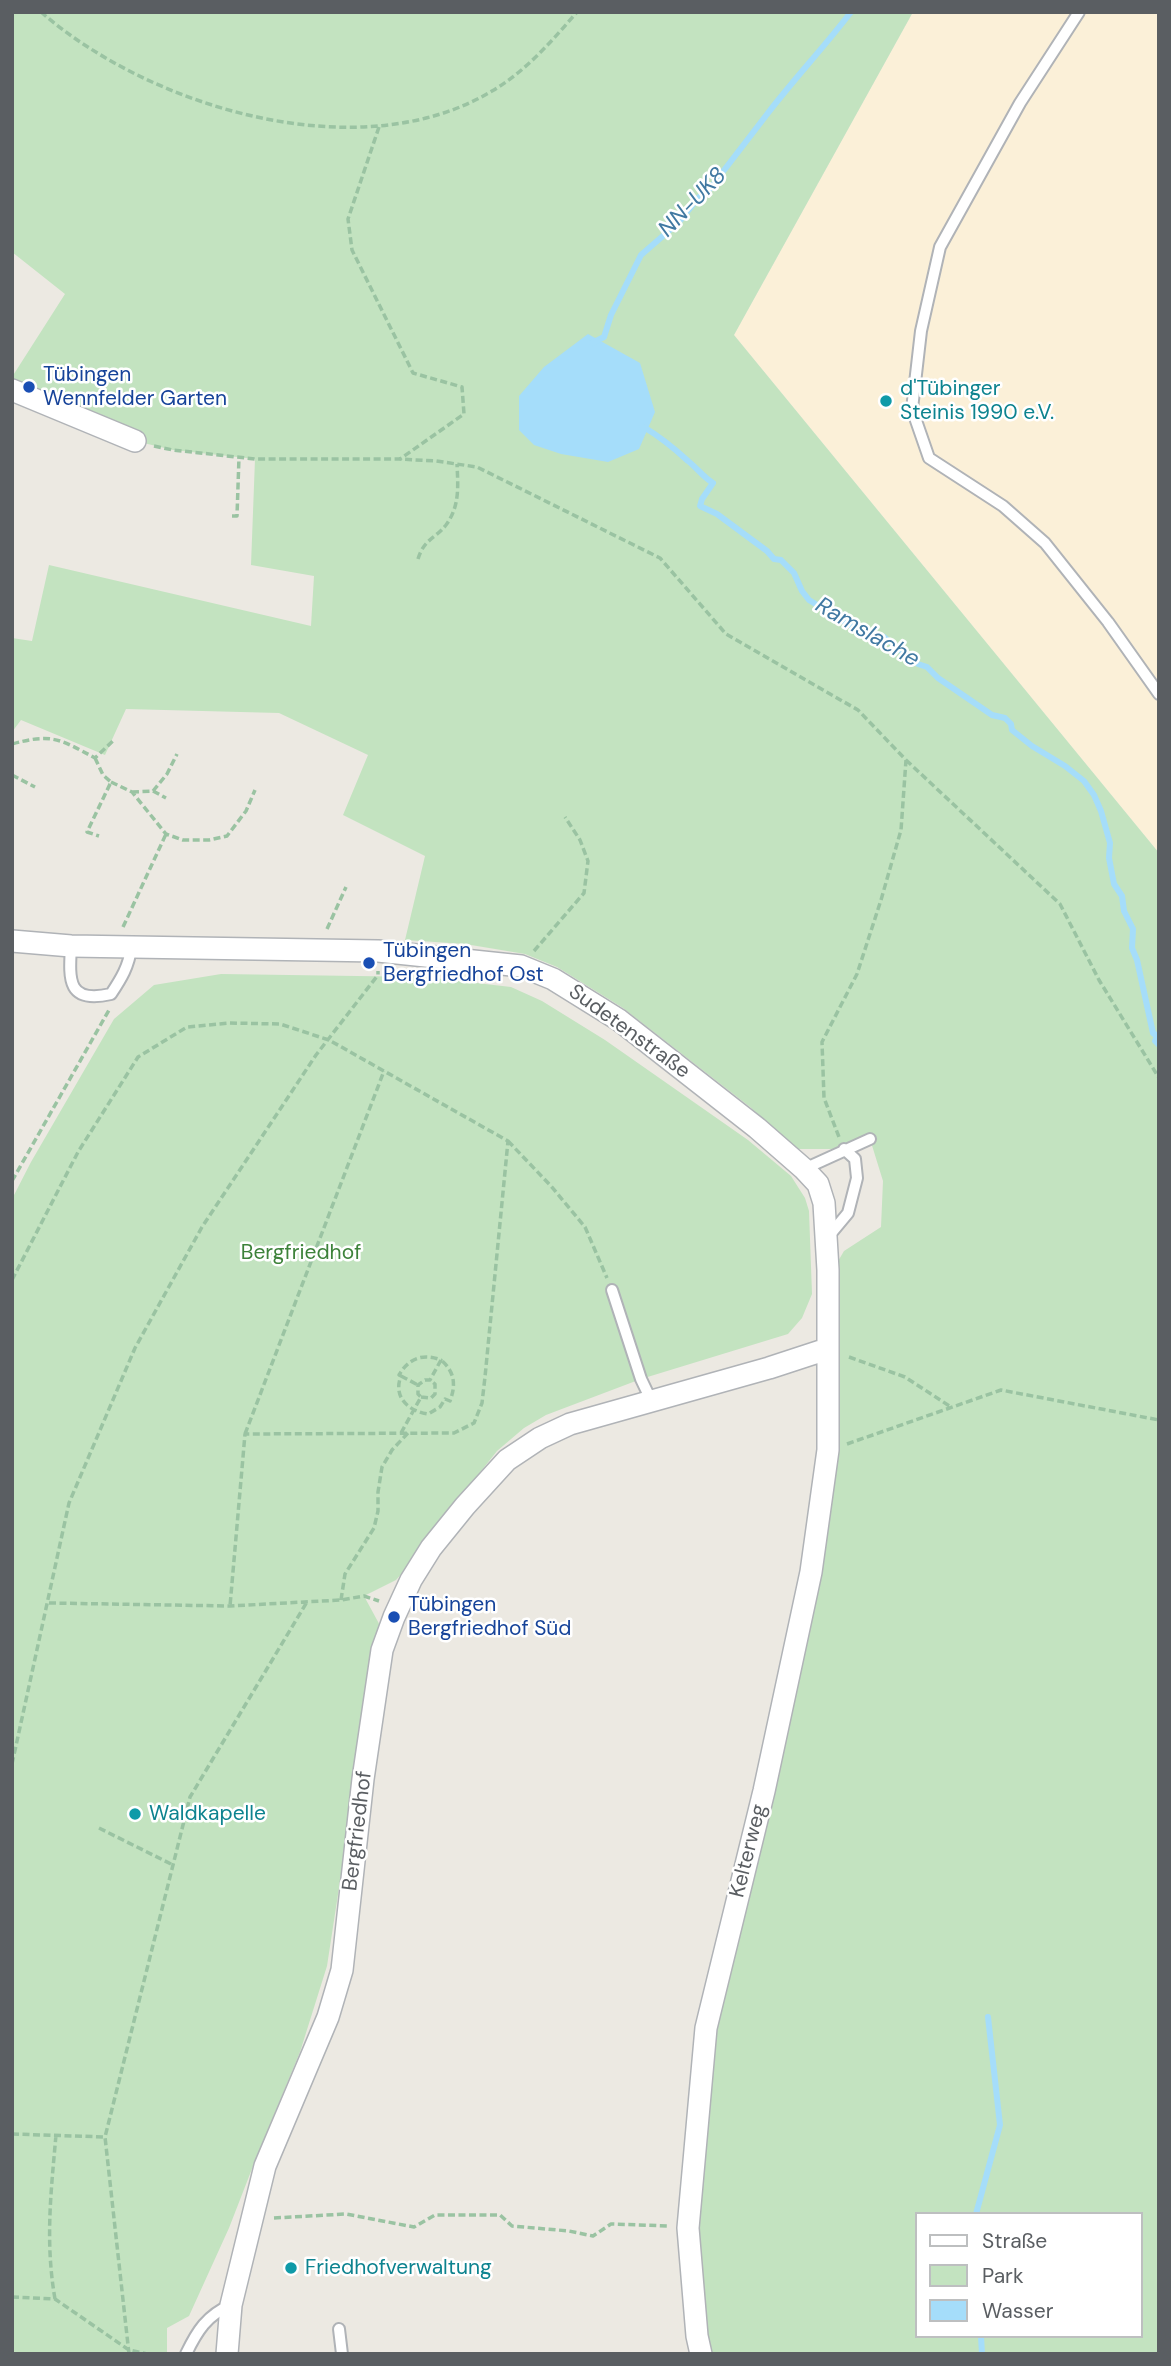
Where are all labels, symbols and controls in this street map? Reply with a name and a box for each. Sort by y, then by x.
water label: NN-UK8 [653,163,733,243]
place label: Tübingen Wennfelder Garten [43,362,227,412]
place label: d'Tübinger Steinis 1990 e.V. [900,376,1054,426]
marker: Tübingen Wennfelder Garten [21,379,37,395]
marker: d'Tübinger Steinis 1990 e.V. [878,393,894,409]
water label: Ramslache [810,592,924,674]
place label: Tübingen Bergfriedhof Ost [383,938,544,988]
marker: Tübingen Bergfriedhof Ost [361,955,377,971]
street label: Sudetenstraße [563,980,695,1084]
park label: Bergfriedhof [241,1240,361,1266]
place label: Tübingen Bergfriedhof Süd [408,1592,572,1642]
marker: Tübingen Bergfriedhof Süd [386,1609,402,1625]
street label: Bergfriedhof [338,1770,378,1892]
place label: Waldkapelle [149,1801,266,1827]
street label: Kelterweg [725,1802,773,1900]
marker: Waldkapelle [127,1806,143,1822]
legend [916,2212,1143,2338]
text: Straße [982,2227,1047,2255]
place label: Friedhofverwaltung [305,2255,492,2281]
marker: Friedhofverwaltung [283,2260,299,2276]
text: Park [982,2262,1023,2290]
text: Wasser [982,2297,1054,2325]

